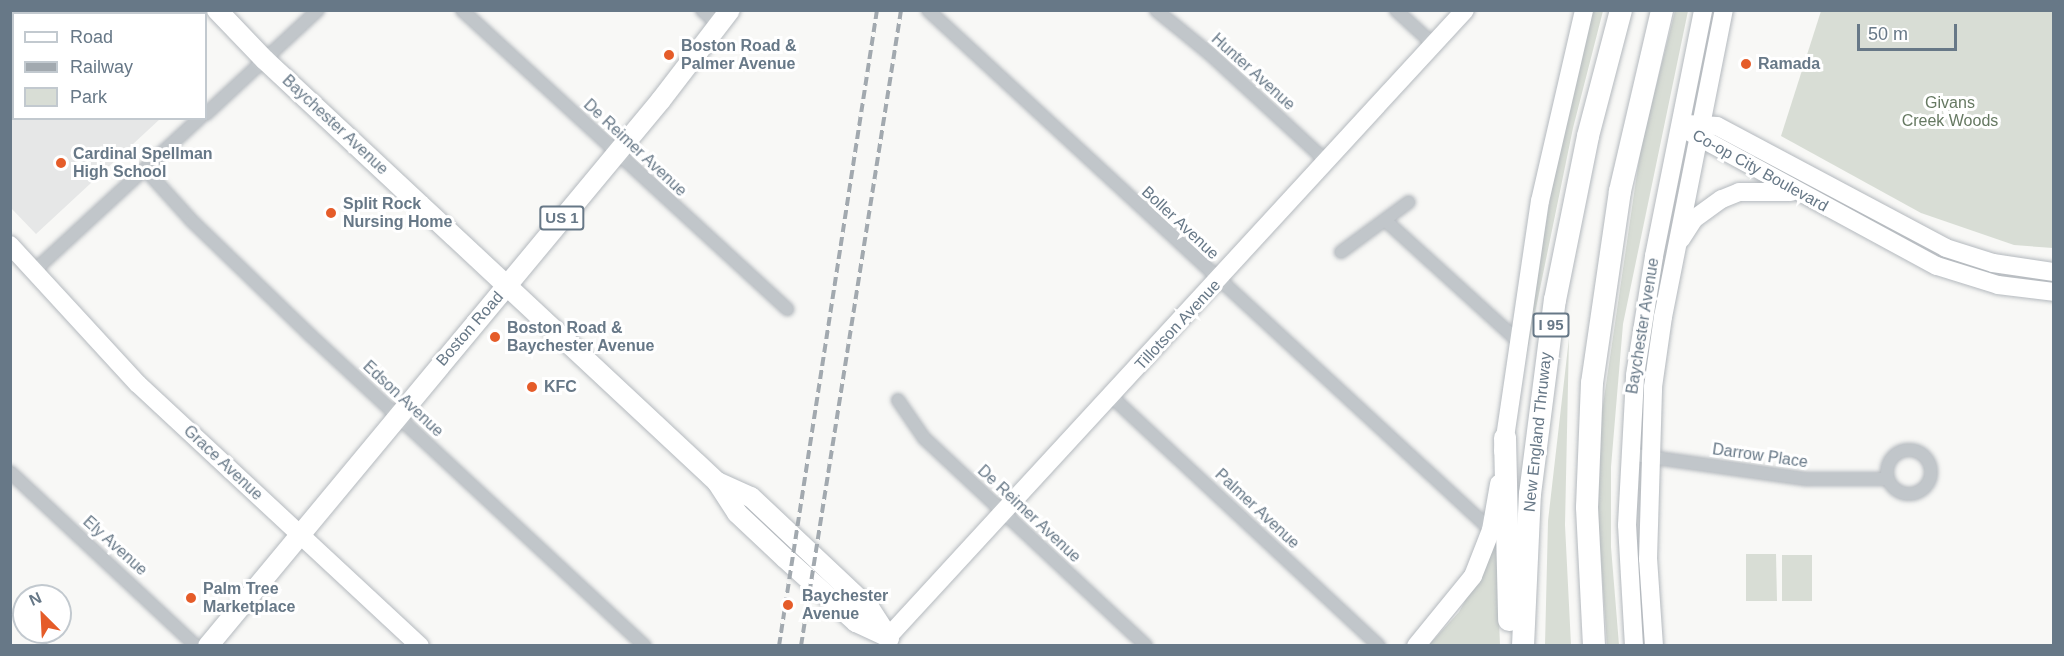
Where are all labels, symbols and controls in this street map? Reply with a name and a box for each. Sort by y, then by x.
legend [12,12,207,120]
scale bar [1860,12,1960,50]
text: 50 m [1868,24,1908,44]
text: Road [70,27,113,47]
street label: Hunter Avenue [1207,29,1299,115]
place label: Boston Road & Palmer Avenue [681,36,797,74]
marker: Boston Road & Palmer Avenue [662,48,676,62]
place label: Ramada [1758,54,1820,74]
text: Railway [70,57,133,77]
marker: Ramada [1739,57,1753,71]
street label: Baychester Avenue [278,71,392,179]
text: Park [70,87,107,107]
park label: Givans Creek Woods [1902,93,1998,131]
street label: De Reimer Avenue [579,95,691,201]
street label: Co-op City Boulevard [1689,126,1831,216]
place label: Cardinal Spellman High School [73,144,213,182]
marker: Cardinal Spellman High School [54,156,68,170]
street label: Boller Avenue [1137,182,1223,264]
place label: Split Rock Nursing Home [343,194,452,232]
marker: Split Rock Nursing Home [324,206,338,220]
road number: US 1 [538,206,586,230]
street label: Baychester Avenue [1623,256,1663,396]
street label: Tillotson Avenue [1131,276,1225,374]
street label: Boston Road [432,288,508,370]
road number: I 95 [1532,313,1570,337]
place label: Boston Road & Baychester Avenue [507,318,655,356]
marker: Boston Road & Baychester Avenue [488,330,502,344]
street label: New England Thruway [1520,351,1556,513]
street label: Edson Avenue [358,357,448,441]
place label: KFC [544,377,577,397]
marker: KFC [525,380,539,394]
street label: Grace Avenue [179,421,267,505]
street label: Darrow Place [1711,440,1809,472]
street label: De Reimer Avenue [973,461,1085,567]
street label: Palmer Avenue [1211,465,1303,553]
street label: Ely Avenue [79,512,151,580]
place label: Palm Tree Marketplace [203,579,295,617]
north arrow [12,584,72,644]
place label: Baychester Avenue [802,586,888,624]
text: N [27,589,44,609]
marker: Palm Tree Marketplace [184,591,198,605]
marker: Baychester Avenue [779,596,797,614]

